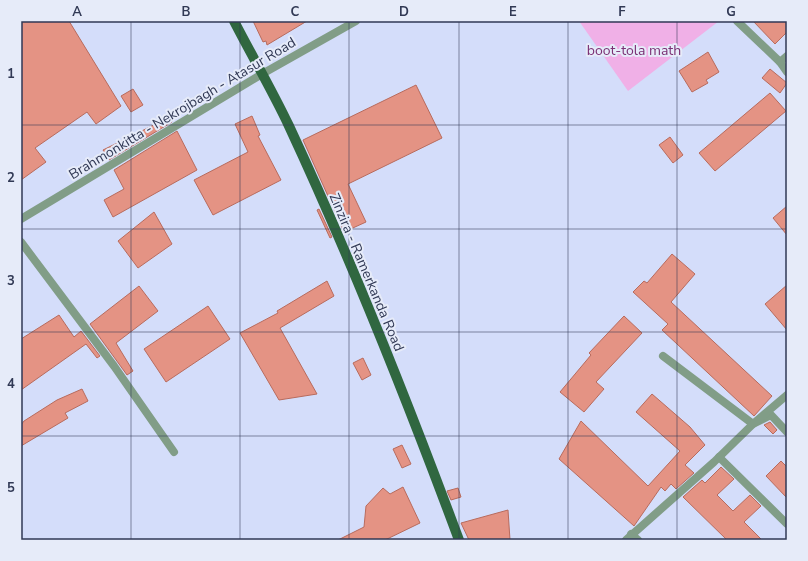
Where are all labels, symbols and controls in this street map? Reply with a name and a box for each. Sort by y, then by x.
text: A [72,3,82,21]
text: B [182,3,191,21]
text: C [291,3,300,21]
text: D [399,3,409,21]
text: E [509,3,517,21]
text: F [618,3,626,21]
text: G [726,3,736,21]
street label: Brahmonkitta - Nekrojbagh - Atasur Road [65,33,299,184]
park label: boot-tola math [587,41,681,60]
text: 1 [7,65,15,83]
text: 2 [7,169,15,187]
street label: Zinzira - Ramerkanda Road [325,190,408,354]
text: 3 [7,272,15,290]
text: 4 [7,375,15,393]
text: 5 [7,479,15,497]

